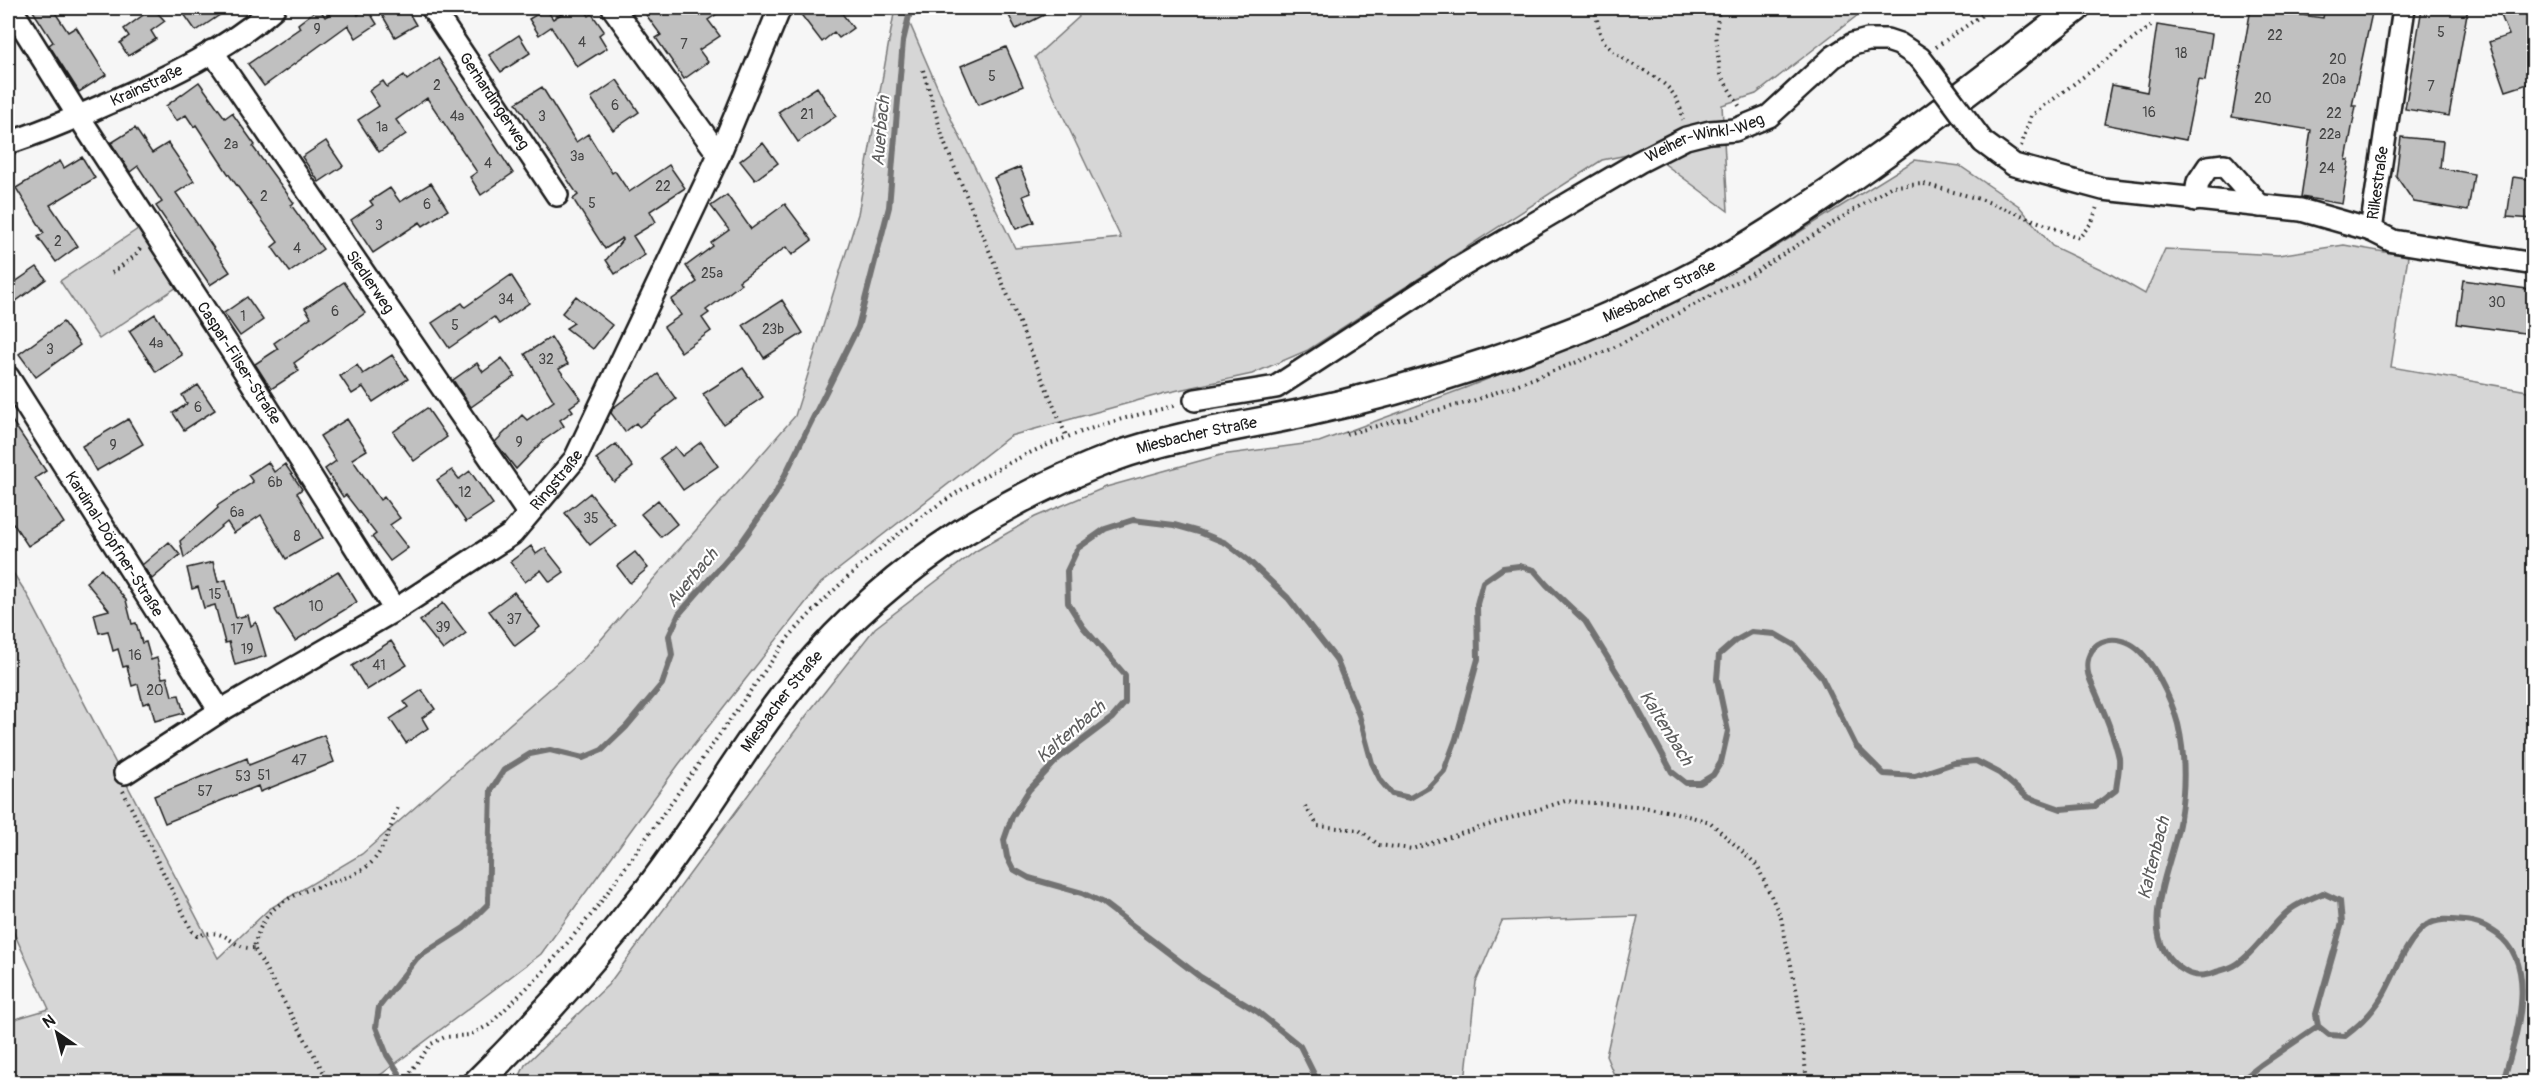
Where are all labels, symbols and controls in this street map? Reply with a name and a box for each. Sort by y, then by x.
house number: 9 [313,21,321,38]
house number: 5 [2437,24,2445,41]
house number: 22 [2267,27,2283,44]
house number: 4 [578,34,586,51]
house number: 7 [680,36,688,53]
house number: 18 [2175,45,2187,62]
street label: Gerhardingerweg [455,49,534,153]
house number: 20 [2329,51,2347,68]
street label: Krainstraße [107,60,186,111]
house number: 5 [988,68,996,85]
house number: 20a [2322,71,2346,88]
house number: 2 [433,77,441,94]
house number: 7 [2427,78,2435,95]
house number: 20 [2254,90,2272,107]
water label: Auerbach [866,94,896,167]
house number: 6 [611,97,619,114]
house number: 16 [2142,104,2156,121]
house number: 22 [2326,105,2342,122]
house number: 21 [800,106,814,123]
house number: 4a [450,108,464,125]
house number: 3 [538,108,546,125]
street label: Weiher-Winkl-Weg [1642,109,1767,167]
house number: 1a [376,119,388,136]
house number: 22a [2319,126,2341,143]
house number: 2a [224,136,238,153]
street label: Rilkestraße [2363,145,2393,221]
house number: 3a [570,148,584,165]
house number: 4 [484,155,492,172]
house number: 24 [2319,160,2335,177]
house number: 22 [655,178,671,195]
house number: 2 [260,188,268,205]
house number: 5 [588,195,596,212]
house number: 6 [423,196,431,213]
house number: 3 [375,217,383,234]
house number: 2 [54,233,62,250]
house number: 4 [293,240,301,257]
street label: Siedlerweg [341,247,399,318]
street label: Miesbacher Straße [1600,256,1719,328]
house number: 25a [701,265,723,282]
house number: 34 [498,291,514,308]
house number: 30 [2488,294,2506,311]
street label: Caspar-Filser-Straße [192,298,286,428]
house number: 6 [331,303,339,320]
house number: 1 [240,308,246,325]
house number: 5 [451,317,459,334]
house number: 23b [762,321,784,338]
house number: 4a [149,335,163,352]
house number: 3 [46,341,54,358]
house number: 32 [538,351,554,368]
house number: 6 [194,399,202,416]
street label: Miesbacher Straße [1134,413,1259,459]
house number: 9 [515,434,523,451]
house number: 9 [109,437,117,454]
street label: Ringstraße [526,447,588,515]
street label: Kardinal-Döpfner-Straße [61,468,168,621]
house number: 6b [267,474,283,491]
house number: 12 [458,484,472,501]
house number: 6a [230,504,244,521]
house number: 35 [583,510,599,527]
house number: 8 [293,528,301,545]
water label: Auerbach [661,543,724,612]
house number: 15 [208,586,222,603]
house number: 10 [308,598,324,615]
house number: 37 [506,611,522,628]
house number: 39 [435,619,451,636]
house number: 17 [231,621,244,638]
house number: 19 [241,641,253,658]
street label: Miesbacher Straße [736,646,827,756]
house number: 16 [128,647,142,664]
house number: 41 [372,657,386,674]
house number: 20 [146,682,164,699]
water label: Kaltenbach [1634,686,1699,771]
water label: Kaltenbach [1032,695,1112,768]
house number: 47 [291,752,307,769]
house number: 51 [257,767,271,784]
house number: 53 [235,768,251,785]
house number: 57 [198,783,213,800]
water label: Kaltenbach [2133,813,2176,902]
north arrow [27,1003,87,1063]
text: N [39,1010,59,1033]

